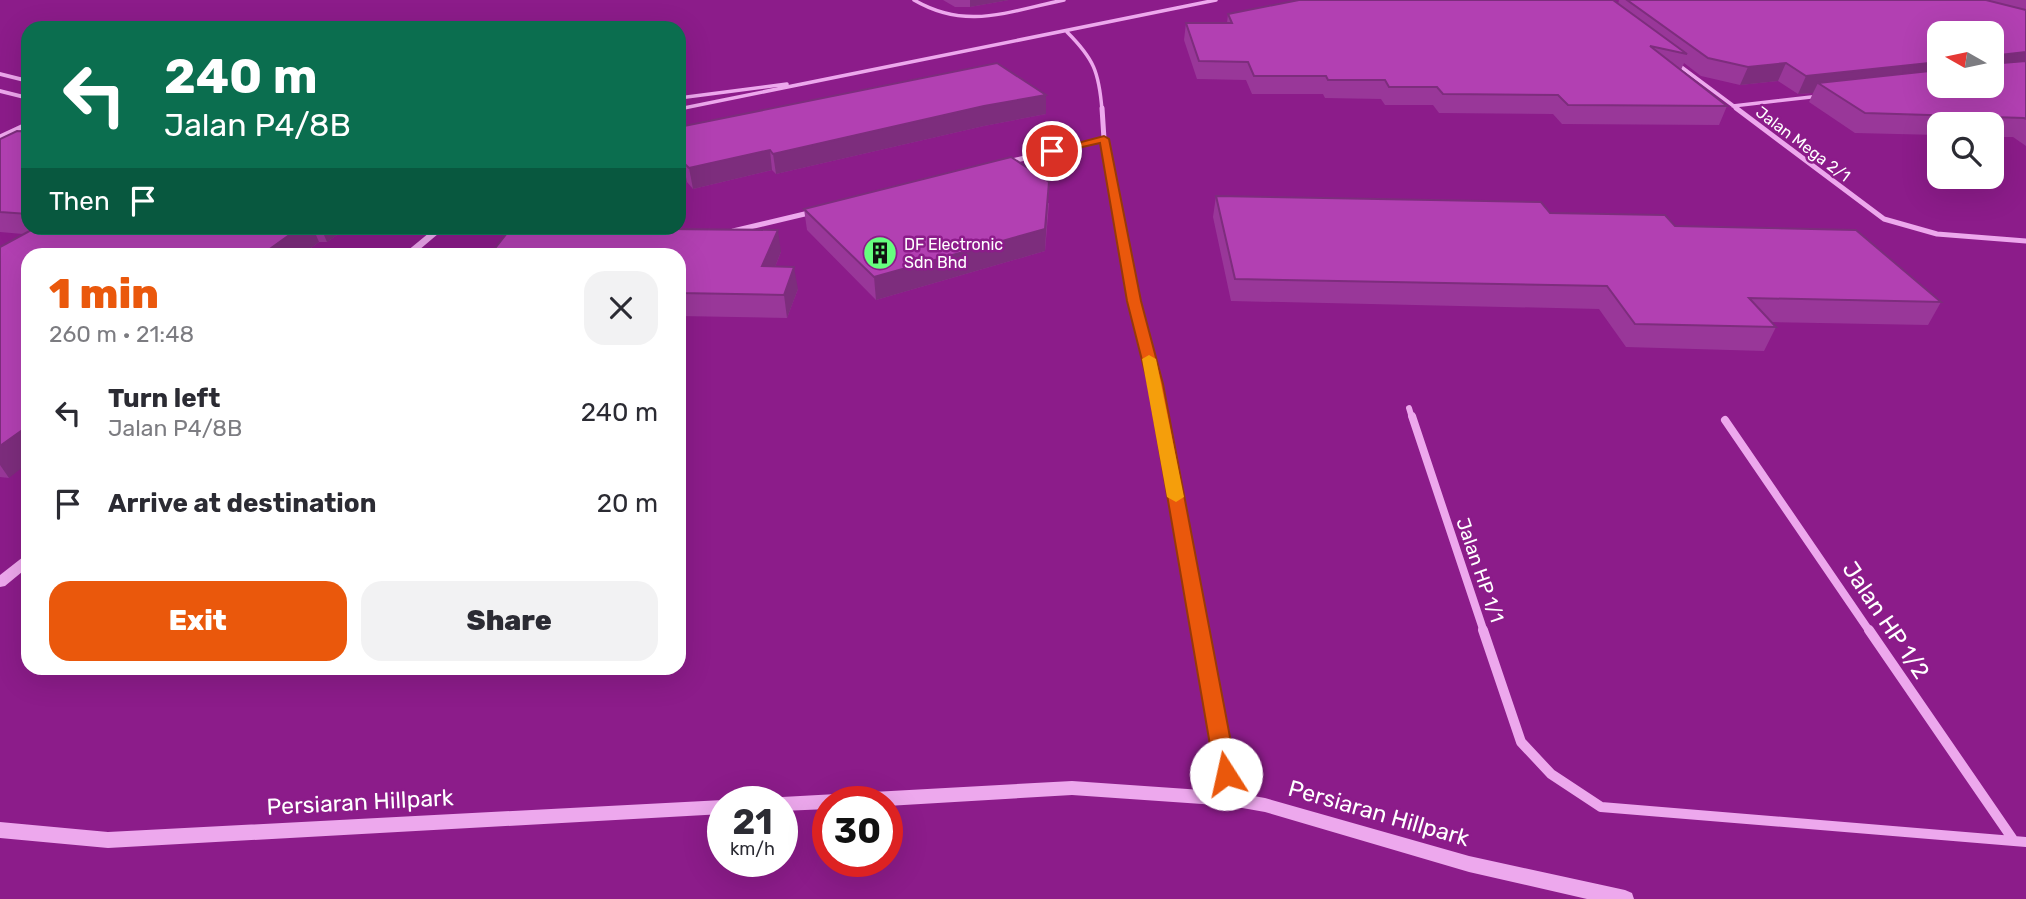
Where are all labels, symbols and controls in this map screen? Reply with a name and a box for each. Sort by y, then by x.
north arrow [1927,21,2004,98]
map controls [1927,21,2004,189]
text: 240 m [164,47,318,105]
icon: left [49,49,140,140]
street label: Jalan Mega 2/1 [1752,102,1854,186]
text: Jalan P4/8B [164,106,351,144]
button: search [1927,112,2004,189]
pin [1022,121,1082,181]
icon: arrive [1033,132,1071,170]
icon: arrive [124,182,162,220]
text: Then [49,186,110,217]
building icon: DF Electronic Sdn Bhd [861,234,899,272]
place label: DF Electronic Sdn Bhd [904,235,1003,272]
text: 1 min [49,269,159,319]
button: close [584,271,658,345]
text: 260 m · 21:48 [49,320,194,348]
text: Turn left [108,383,220,414]
icon: left [49,394,87,432]
text: 240 m [581,397,658,428]
text: Jalan P4/8B [108,414,242,442]
icon: arrive [49,485,87,523]
text: Arrive at destination [108,488,376,519]
text: 20 m [597,488,658,519]
street label: Jalan HP 1/1 [1451,515,1509,625]
street label: Jalan HP 1/2 [1837,556,1935,684]
button: Exit [49,581,347,661]
button: Share [361,581,658,661]
position arrow [1189,737,1263,811]
street label: Persiaran Hillpark [1285,774,1473,852]
street label: Persiaran Hillpark [266,783,454,821]
speed limit sign: 30 [812,786,903,877]
text: 21 [732,801,773,843]
text: km/h [730,838,775,860]

